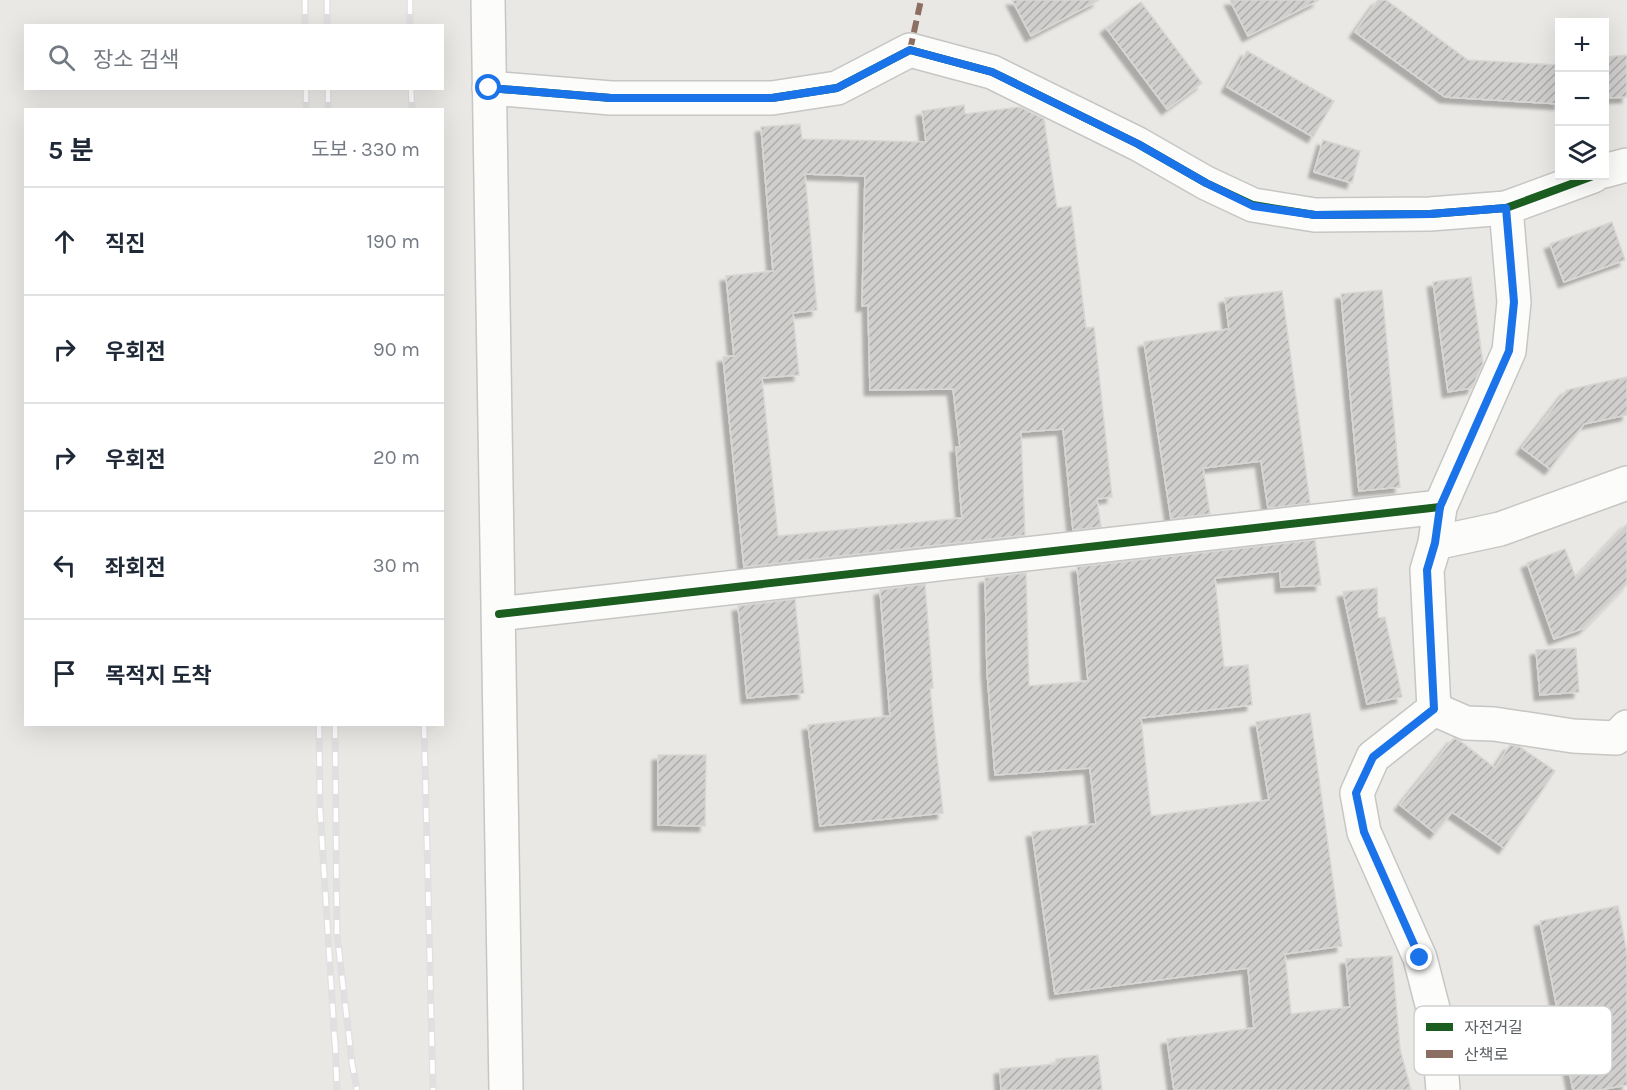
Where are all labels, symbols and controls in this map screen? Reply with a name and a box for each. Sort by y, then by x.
map controls [1555,18,1609,180]
button: + [1555,18,1609,72]
search box [24,24,444,90]
icon: search [45,41,78,74]
text: 장소 검색 [93,47,179,73]
button: − [1555,72,1609,126]
route start [475,74,501,100]
button: layers [1555,126,1609,180]
text: 5 분 [48,135,94,166]
text: 도보 · 330 m [311,138,420,161]
icon: ahead [48,225,81,258]
text: 190 m [366,230,420,253]
text: 직진 [105,231,145,257]
icon: right [48,333,81,366]
text: 90 m [373,338,420,361]
text: 우회전 [105,339,166,365]
icon: right [48,441,81,474]
text: 20 m [373,446,420,469]
text: 우회전 [105,447,166,473]
icon: left [48,549,81,582]
text: 30 m [373,554,420,577]
text: 좌회전 [105,555,166,581]
icon: arrive [48,657,81,690]
text: 목적지 도착 [105,663,212,689]
route end [1406,944,1432,970]
legend [1414,1006,1612,1075]
text: 자전거길 [1464,1018,1523,1037]
text: 산책로 [1464,1045,1508,1064]

